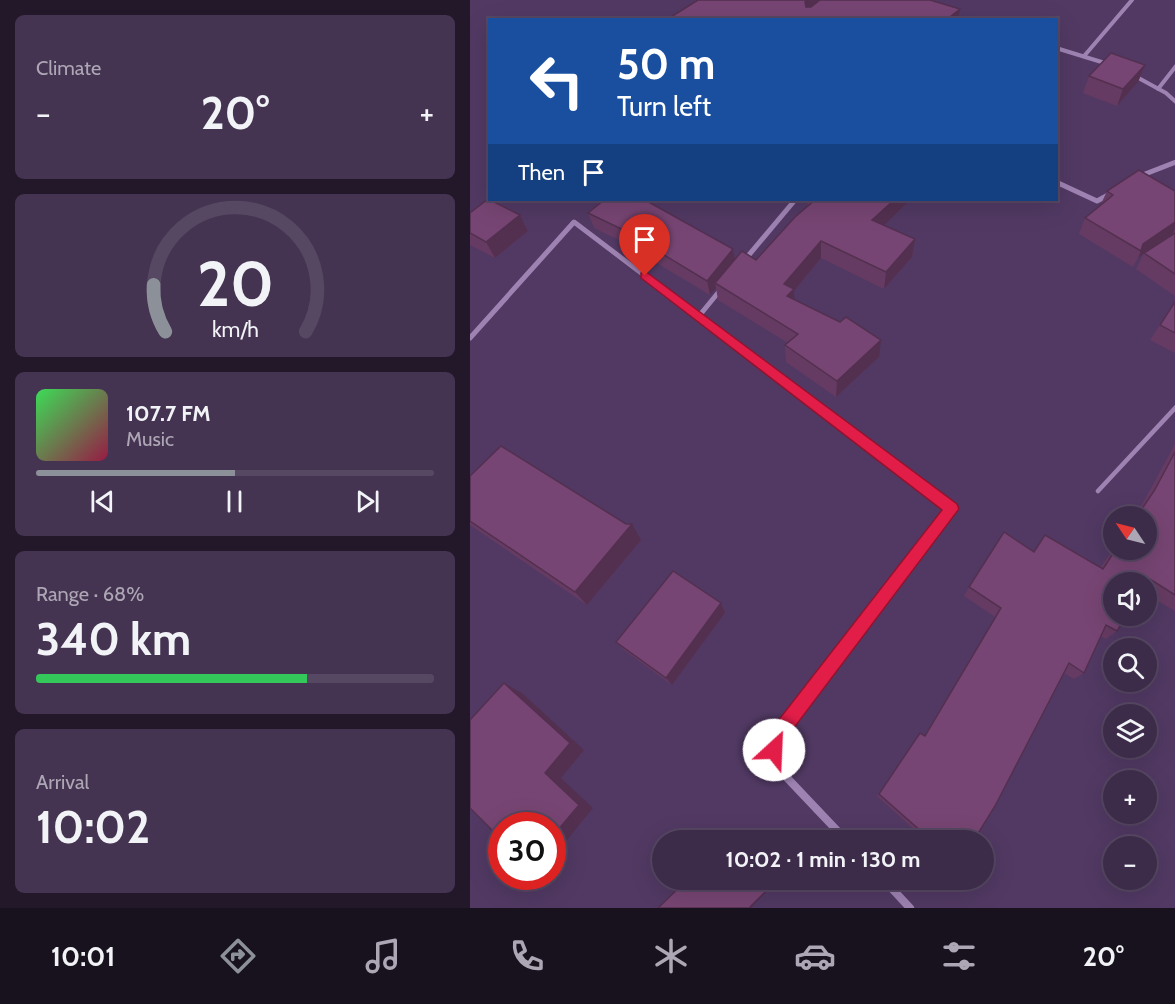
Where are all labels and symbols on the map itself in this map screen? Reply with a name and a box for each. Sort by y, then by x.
pin [619,214,670,276]
north arrow [1103,506,1157,560]
position arrow [742,718,806,782]
speed limit sign: 30 [488,812,566,890]

